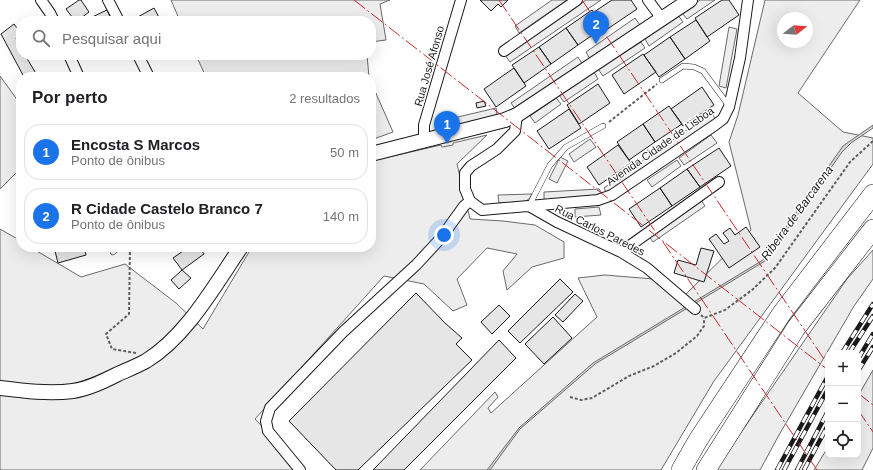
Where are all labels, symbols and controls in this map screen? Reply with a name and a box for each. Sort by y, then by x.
pin: 2 [583,11,609,44]
north arrow [777,12,813,48]
search box [16,16,376,60]
street label: Rua José Afonso [412,24,446,108]
icon: search [30,27,52,49]
text: Pesquisar aqui [62,30,161,47]
text: Por perto [32,88,108,107]
text: 2 resultados [289,91,360,106]
street label: Avenida Cidade de Lisboa [604,104,717,188]
pin: 1 [434,111,460,144]
text: Encosta S Marcos [71,136,200,153]
text: 1 [42,145,50,160]
text: 50 m [330,145,359,160]
text: Ponto de ônibus [71,153,165,168]
water label: Ribeira de Barcarena [758,163,836,263]
text: R Cidade Castelo Branco 7 [71,200,263,217]
street label: Rua Carlos Paredes [553,202,647,258]
text: 2 [42,209,50,224]
text: 140 m [323,209,359,224]
text: Ponto de ônibus [71,217,165,232]
your location [434,225,454,245]
map controls [825,350,861,458]
button: + [825,350,861,386]
button: − [825,386,861,422]
button: locate [825,422,861,458]

